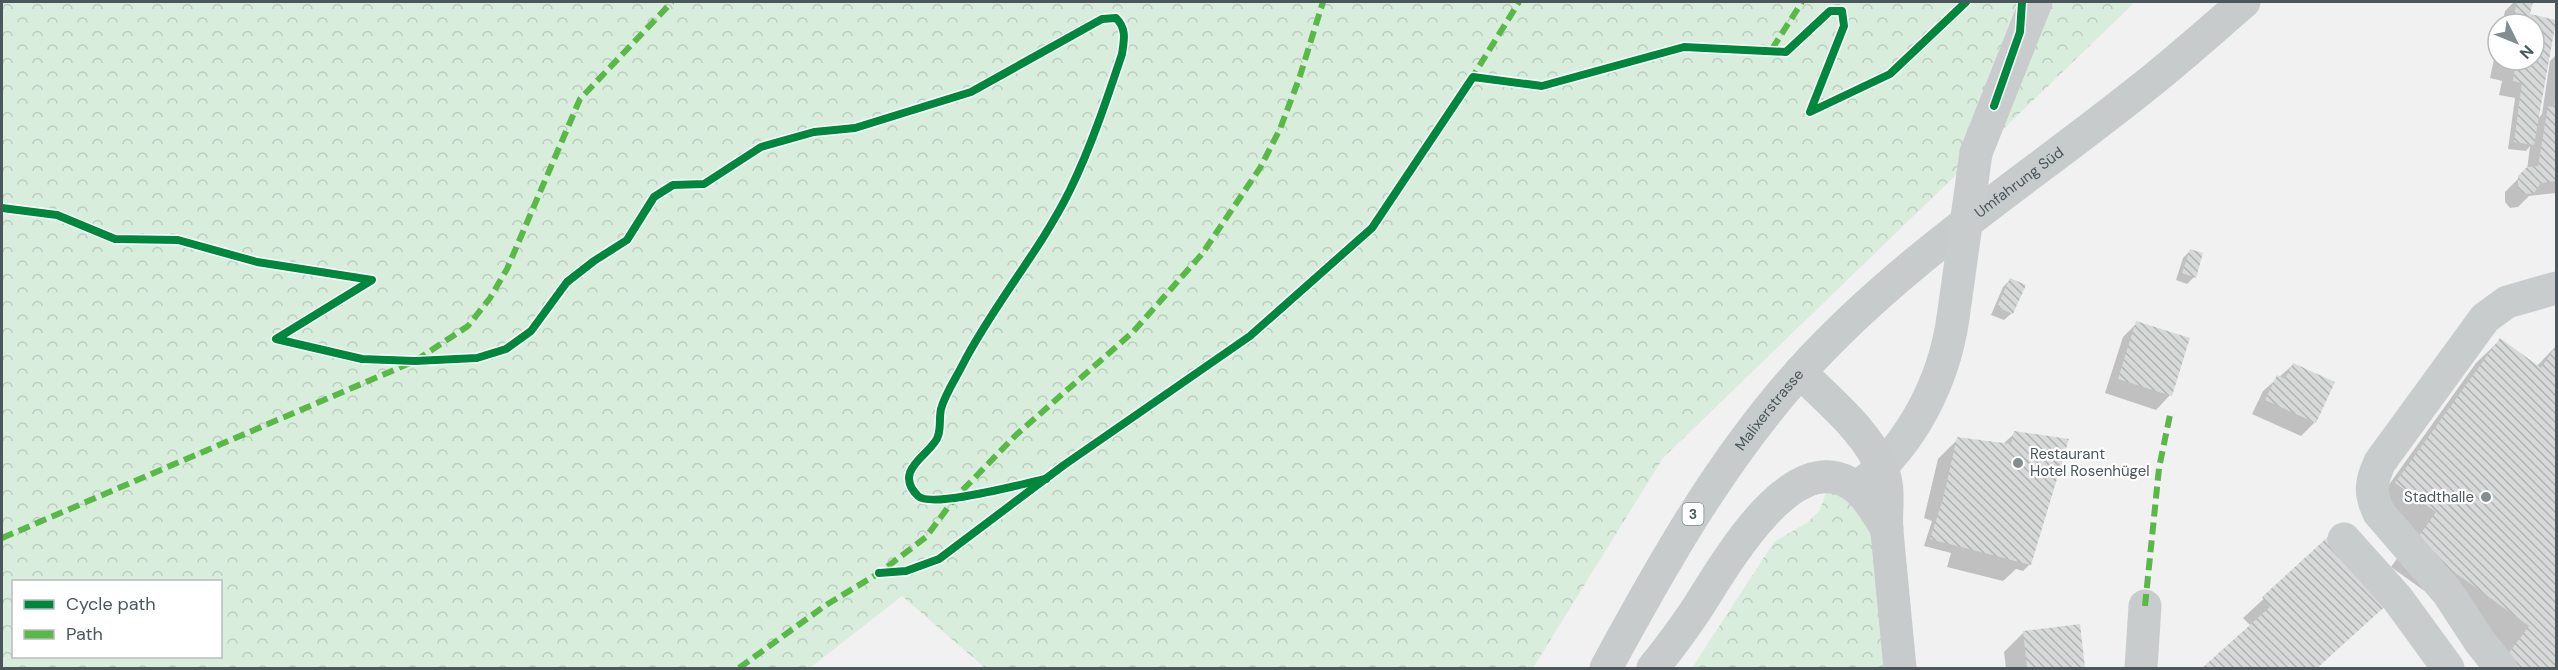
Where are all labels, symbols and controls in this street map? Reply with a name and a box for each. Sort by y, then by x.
north arrow [2486,12,2546,72]
text: N [2515,40,2538,63]
street label: Umfahrung Süd [1970,142,2068,222]
street label: Malixerstrasse [1730,365,1808,455]
place label: Restaurant Hotel Rosenhügel [2030,444,2150,481]
marker: Restaurant Hotel Rosenhügel [2011,456,2025,470]
place label: Stadthalle [2404,487,2474,507]
marker: Stadthalle [2479,490,2493,504]
road number: 3 [1682,503,1704,525]
legend [12,580,222,658]
text: Cycle path [66,592,156,616]
text: Path [66,622,103,646]

